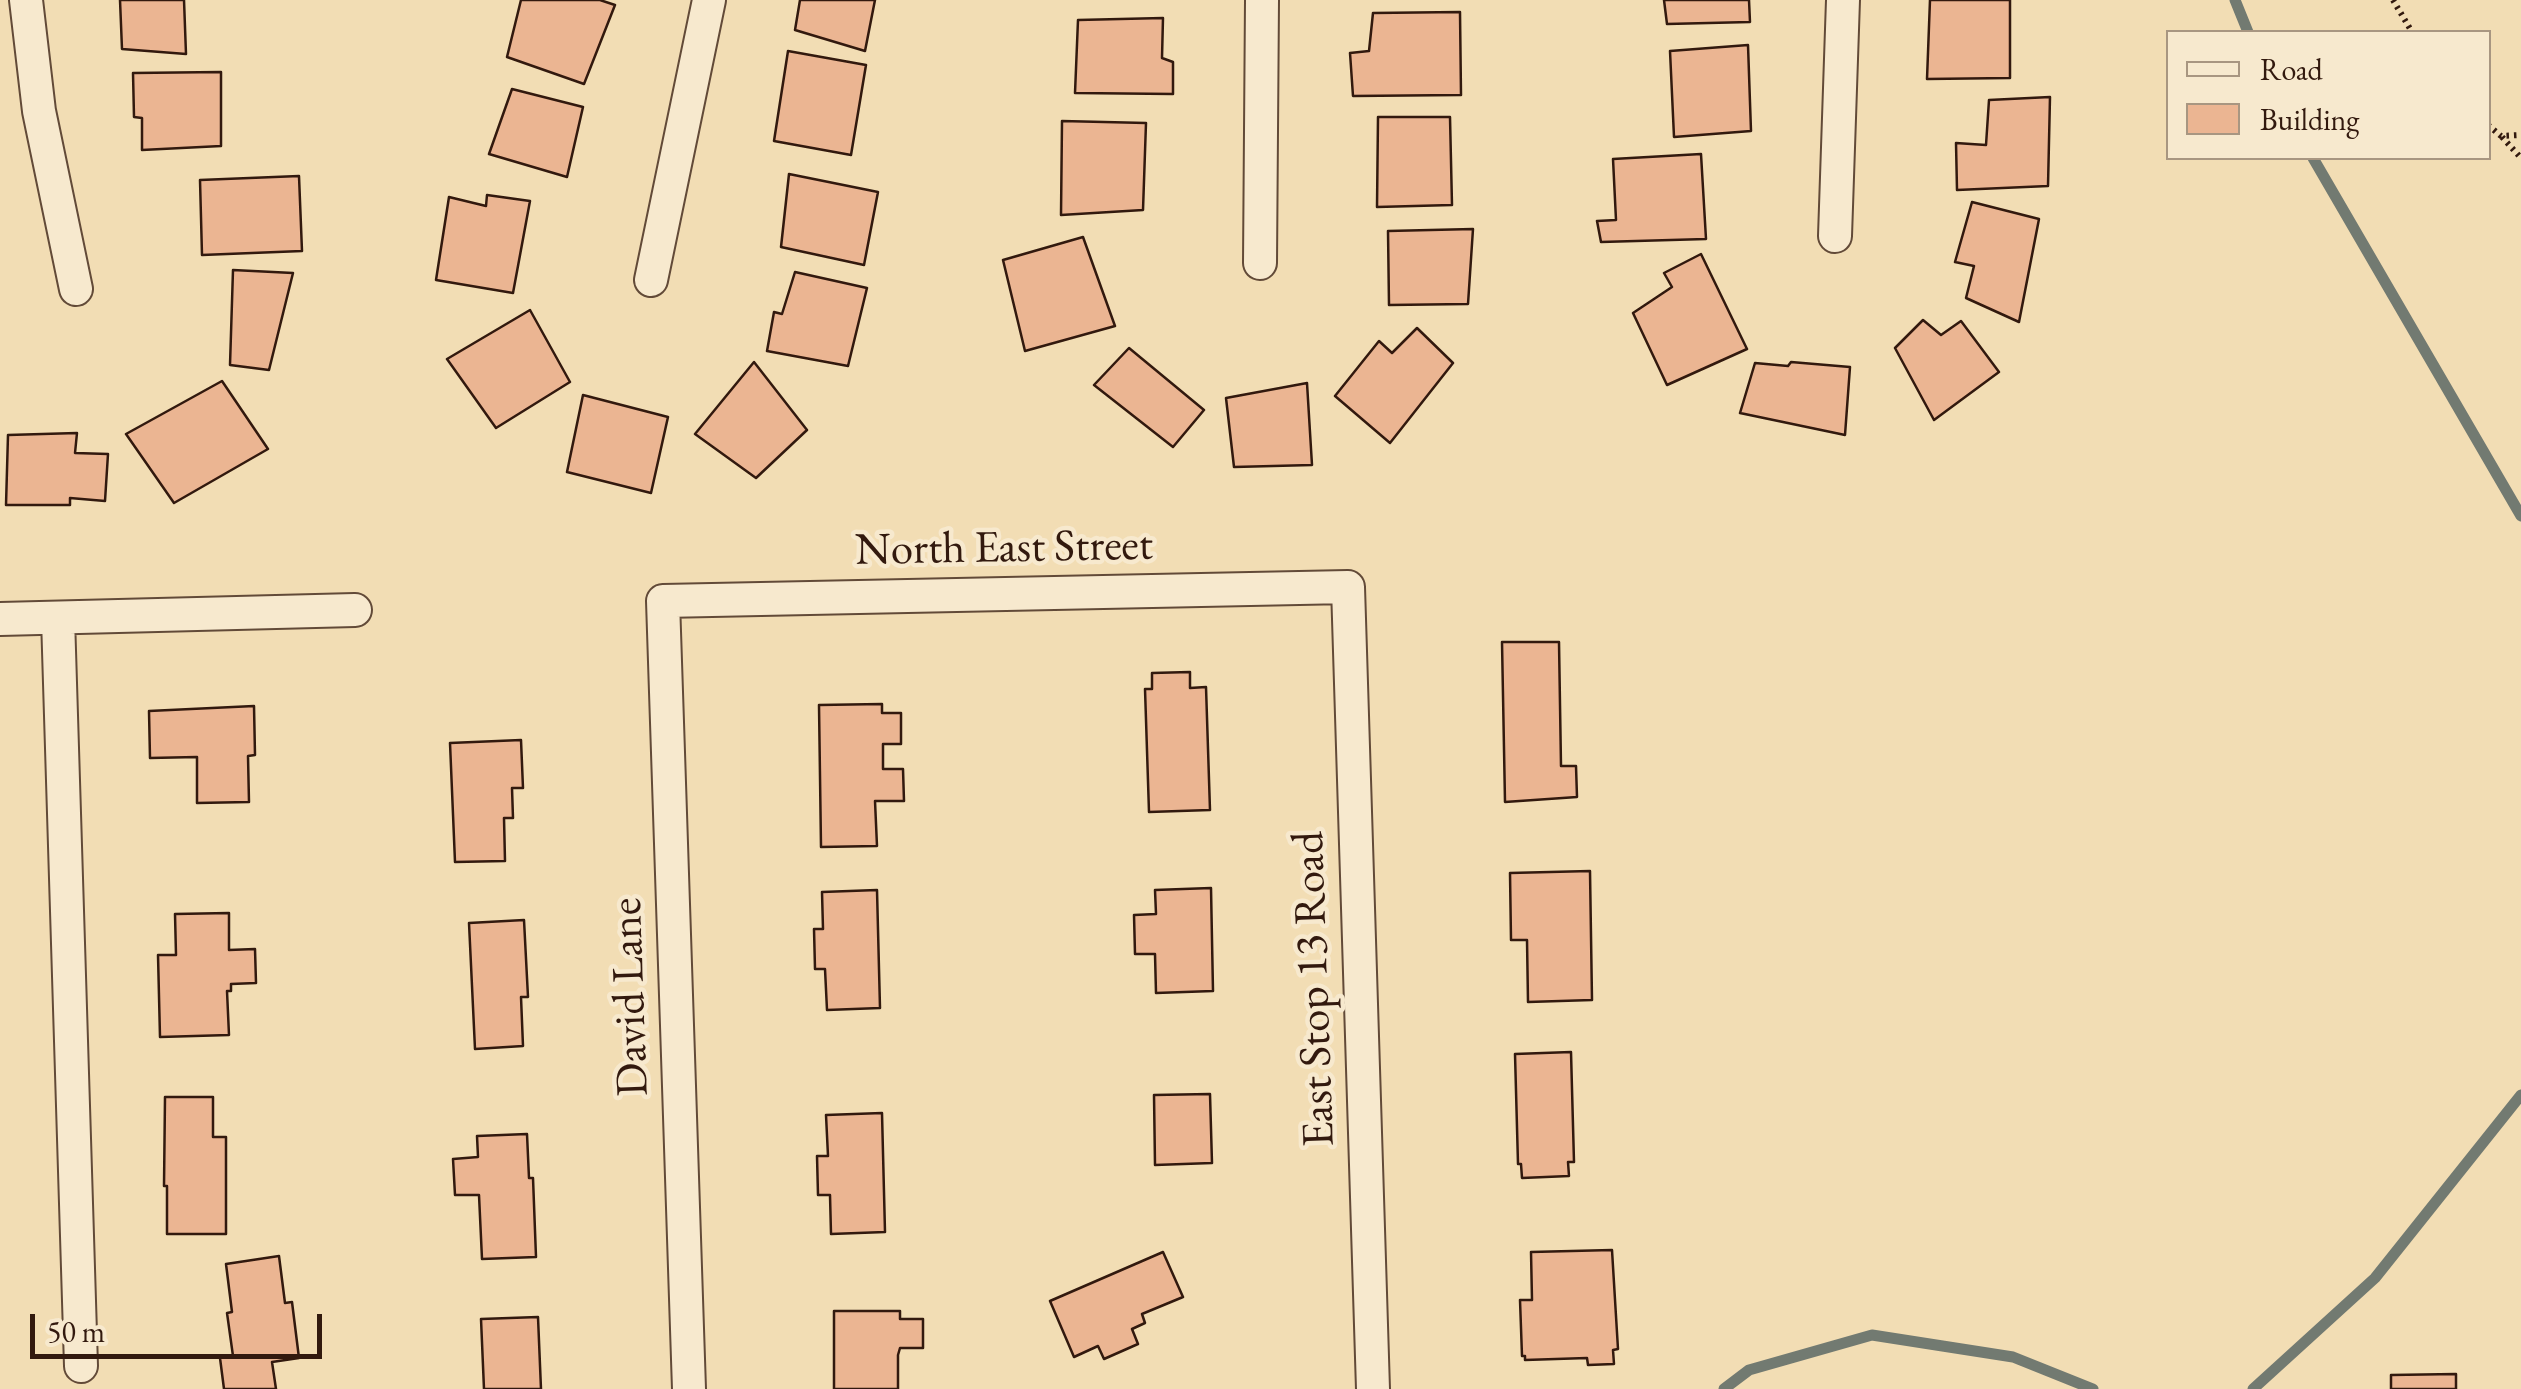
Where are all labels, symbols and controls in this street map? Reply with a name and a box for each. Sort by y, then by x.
legend [2166,30,2491,160]
text: Road [2260,50,2323,89]
text: Building [2260,100,2359,139]
street label: North East Street [855,519,1153,579]
street label: East Stop 13 Road [1283,830,1347,1148]
street label: David Lane [601,897,661,1097]
scale bar [35,1294,328,1356]
text: 50 m [47,1312,105,1351]

